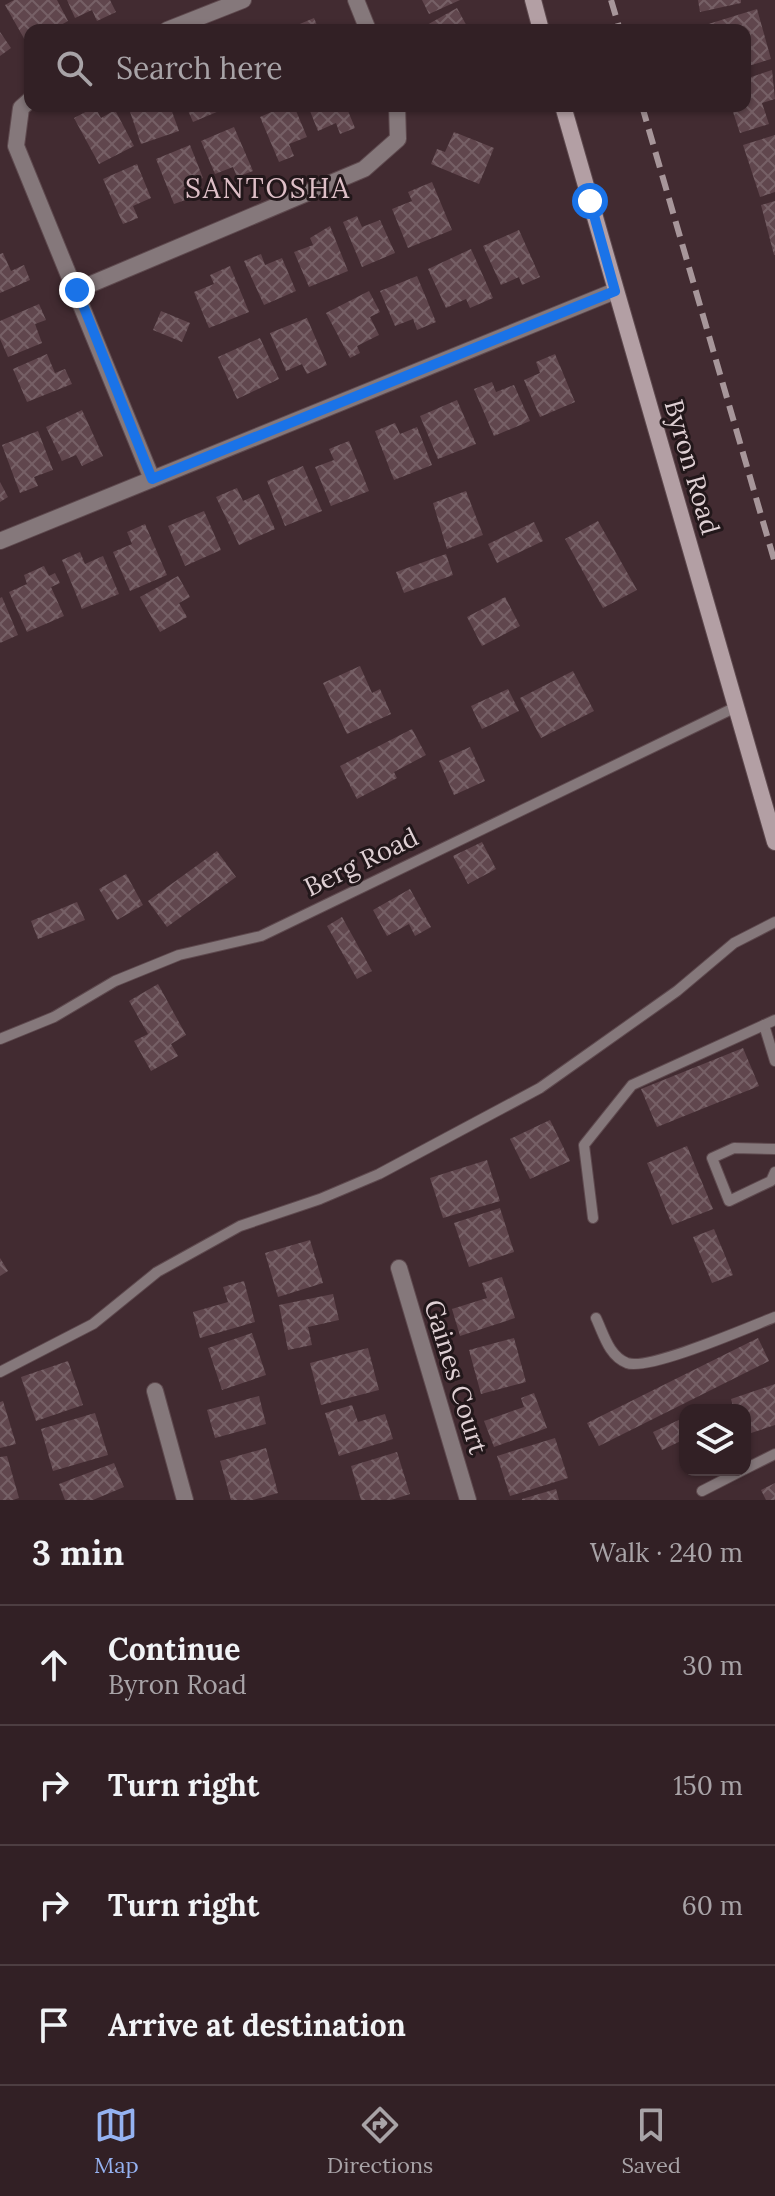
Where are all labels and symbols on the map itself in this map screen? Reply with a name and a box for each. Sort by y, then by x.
district label: SANTOSHA [185,170,351,206]
route start [572,183,608,219]
route end [59,272,95,308]
street label: Byron Road [657,396,727,538]
street label: Berg Road [298,820,423,903]
street label: Gaines Court [417,1296,496,1458]

